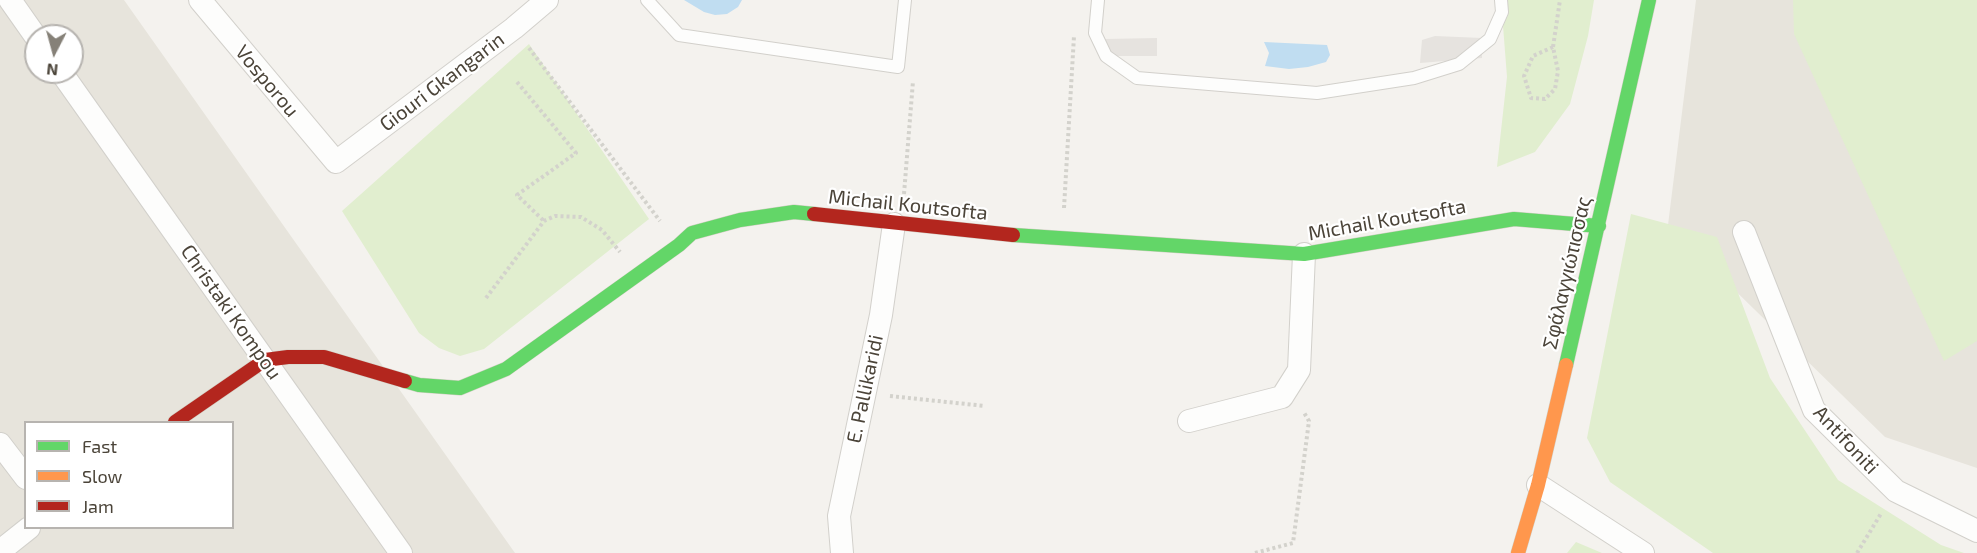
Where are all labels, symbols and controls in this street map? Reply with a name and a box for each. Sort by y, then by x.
north arrow [24,24,84,84]
street label: Giouri Gkangarin [375,27,509,137]
street label: Vosporou [230,40,304,122]
text: N [46,60,59,80]
street label: Michail Koutsofta [827,185,989,225]
street label: Michail Koutsofta [1306,194,1468,246]
street label: Σφάλαγγιώτισσας [1538,194,1596,352]
street label: Christaki Kompou [176,240,286,384]
street label: E. Pallikaridi [842,333,888,445]
street label: Antifoniti [1808,401,1884,479]
legend [24,421,234,529]
text: Fast [82,435,117,457]
text: Slow [82,465,122,487]
text: Jam [82,495,114,517]

